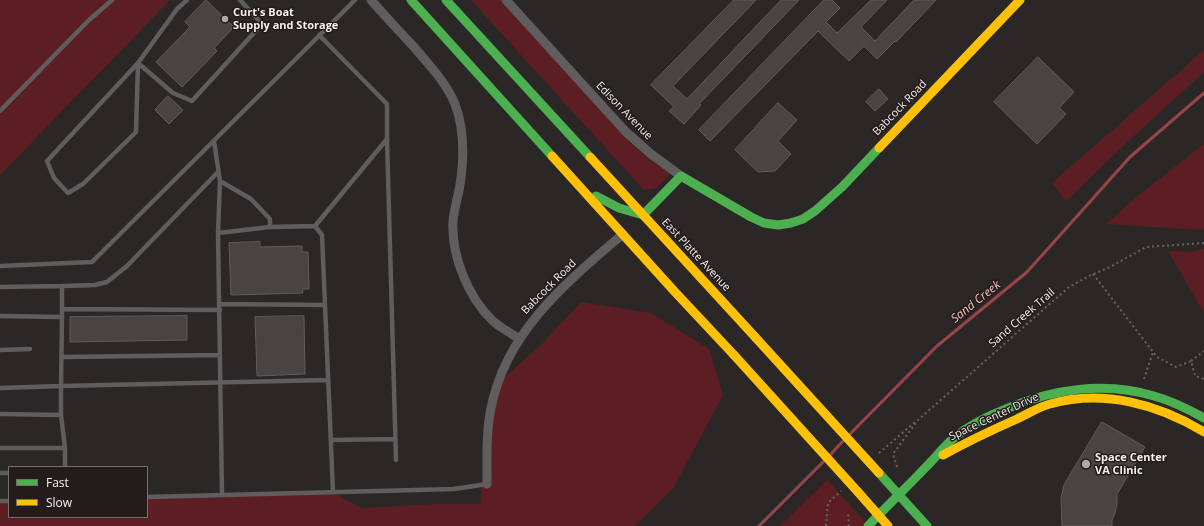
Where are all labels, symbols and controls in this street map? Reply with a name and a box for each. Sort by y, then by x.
place label: Curt's Boat Supply and Storage [233,6,338,32]
marker: Curt's Boat Supply and Storage [220,14,230,24]
street label: Babcock Road [870,78,930,138]
street label: Edison Avenue [593,79,655,143]
street label: East Platte Avenue [659,216,733,294]
street label: Babcock Road [519,257,579,317]
water label: Sand Creek [948,278,1004,326]
street label: Sand Creek Trail [986,286,1058,350]
street label: Space Center Drive [947,390,1041,444]
place label: Space Center VA Clinic [1095,451,1167,477]
marker: Space Center VA Clinic [1080,458,1092,470]
legend [8,466,148,518]
text: Fast [46,474,69,491]
text: Slow [46,494,72,511]

